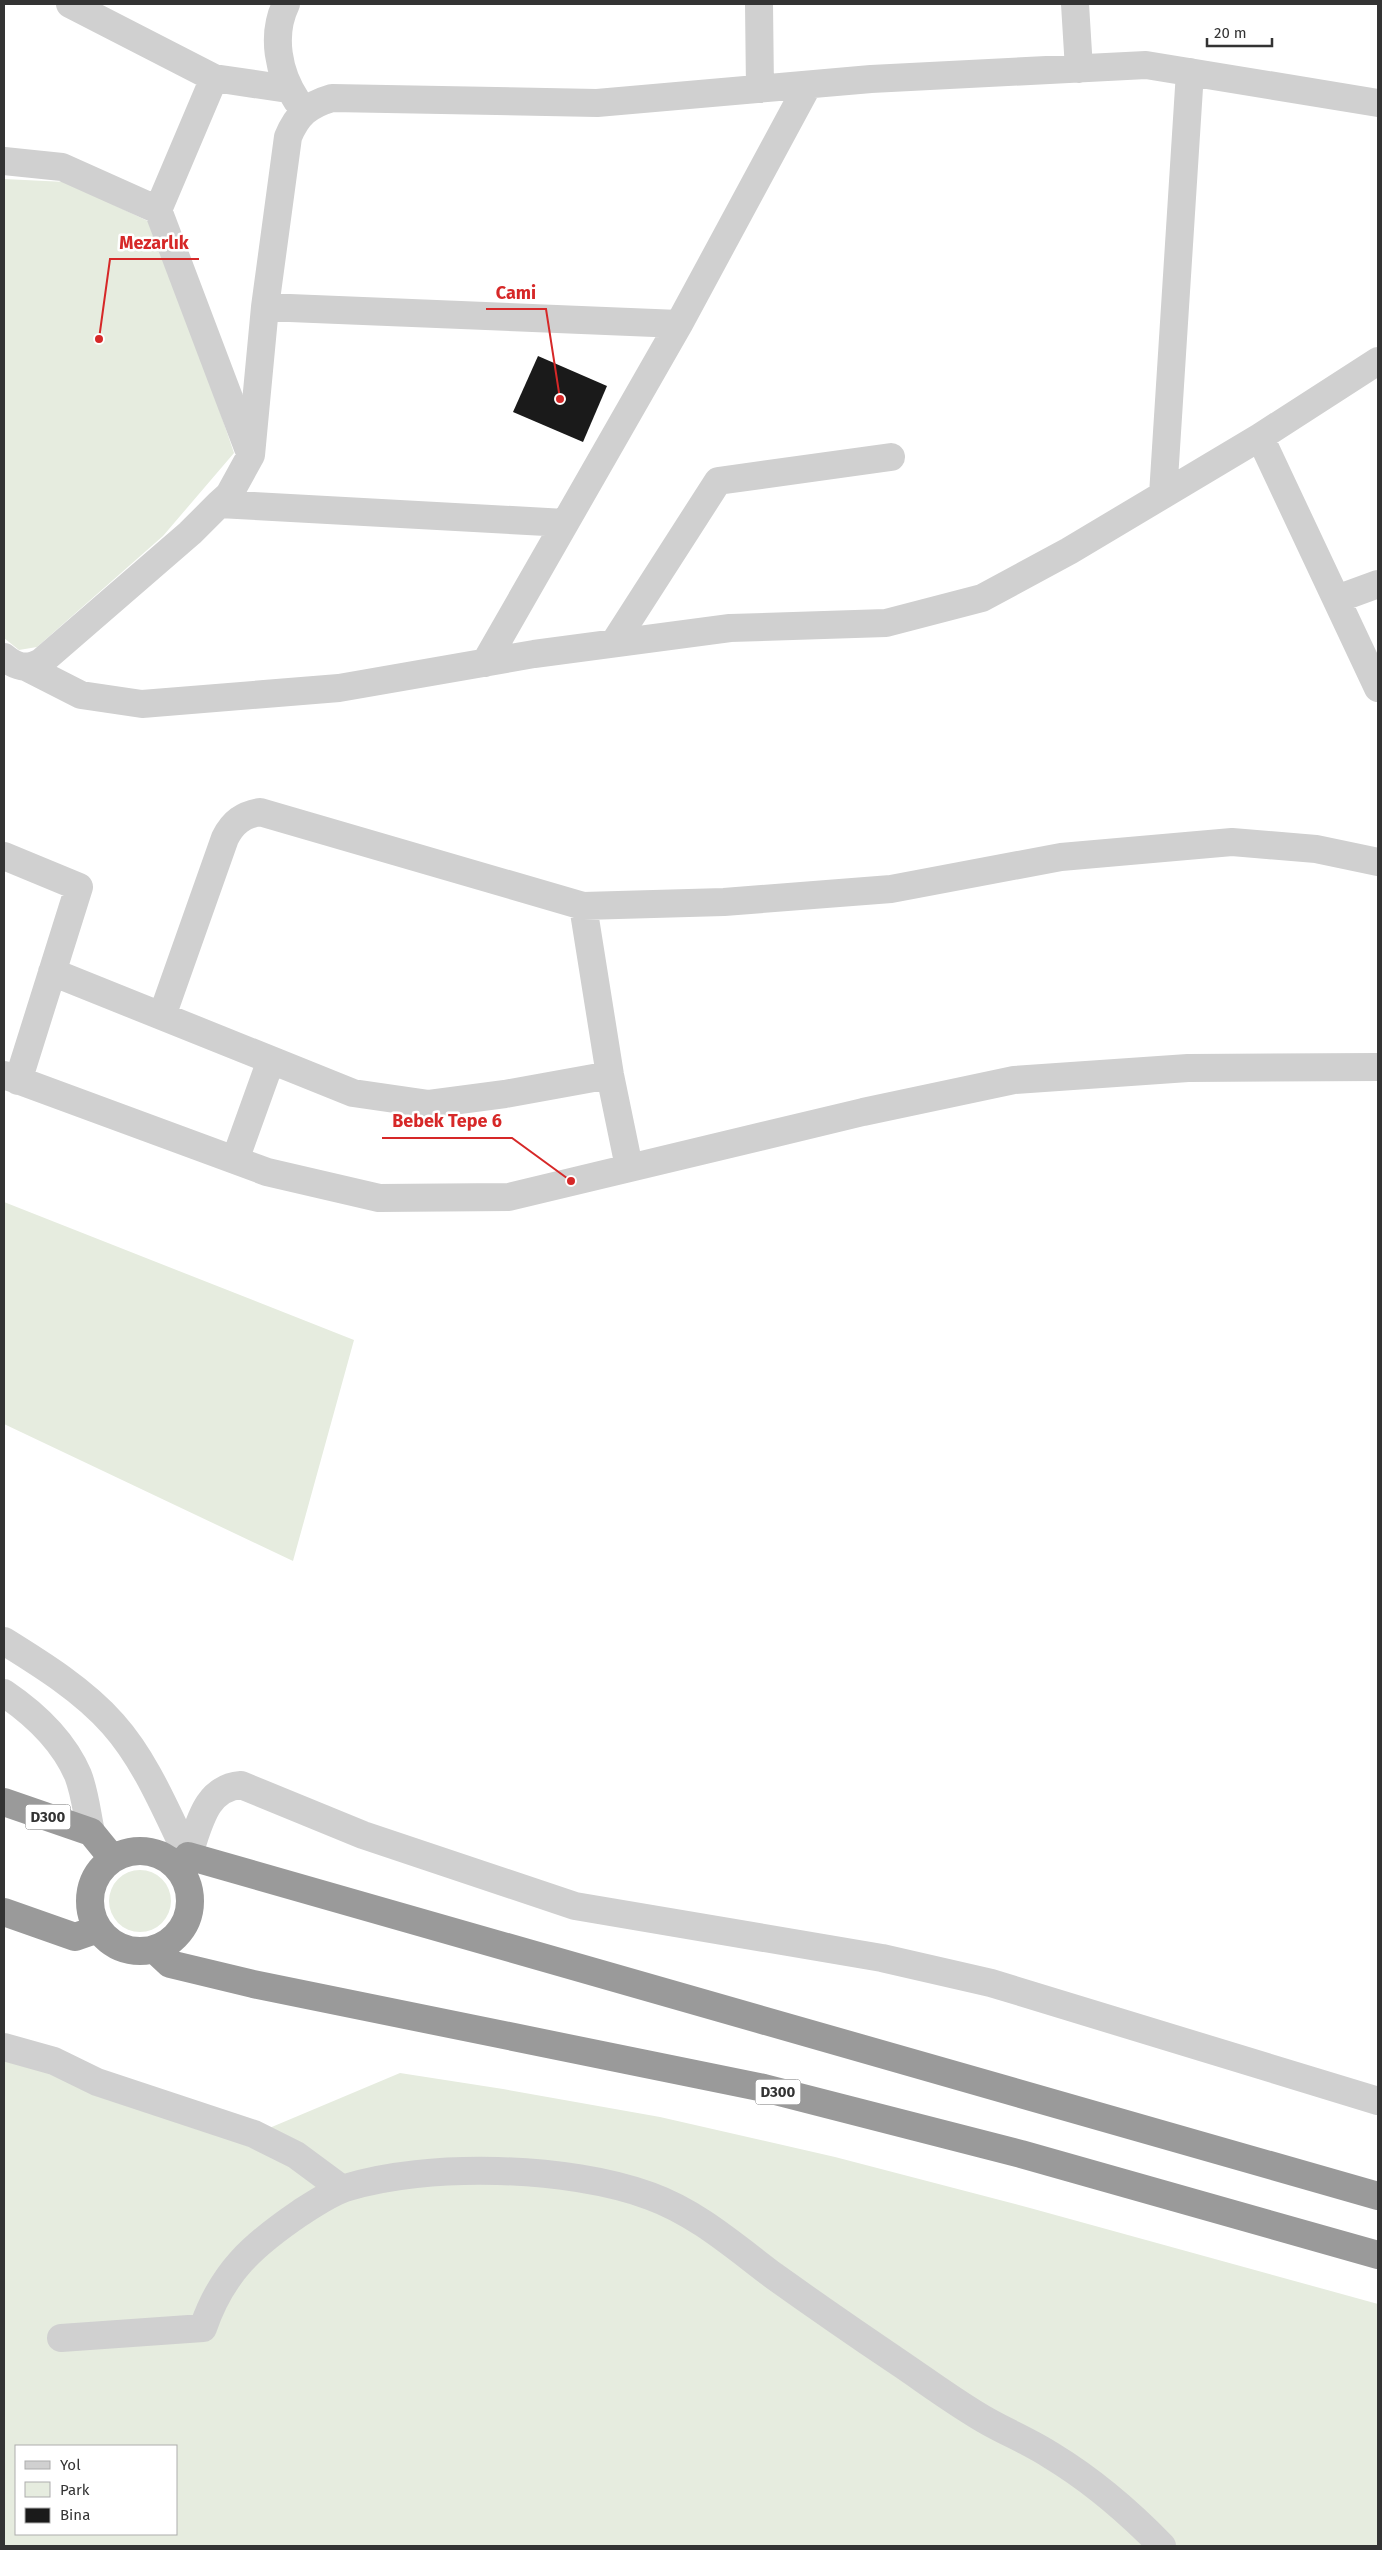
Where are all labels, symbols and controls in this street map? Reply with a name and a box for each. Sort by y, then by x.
scale bar [1207,15,1272,47]
text: 20 m [1214,24,1247,42]
callout: Mezarlık [110,226,199,259]
text: Mezarlık [119,232,190,254]
callout: Cami [486,276,546,309]
text: Cami [496,282,536,304]
callout: Bebek Tepe 6 [382,1105,512,1138]
text: Bebek Tepe 6 [392,1110,502,1132]
road number: D300 [26,1804,70,1830]
road number: D300 [756,2080,800,2104]
legend [15,2445,178,2535]
text: Yol [60,2456,81,2474]
text: Park [60,2481,90,2499]
text: Bina [60,2506,90,2524]

